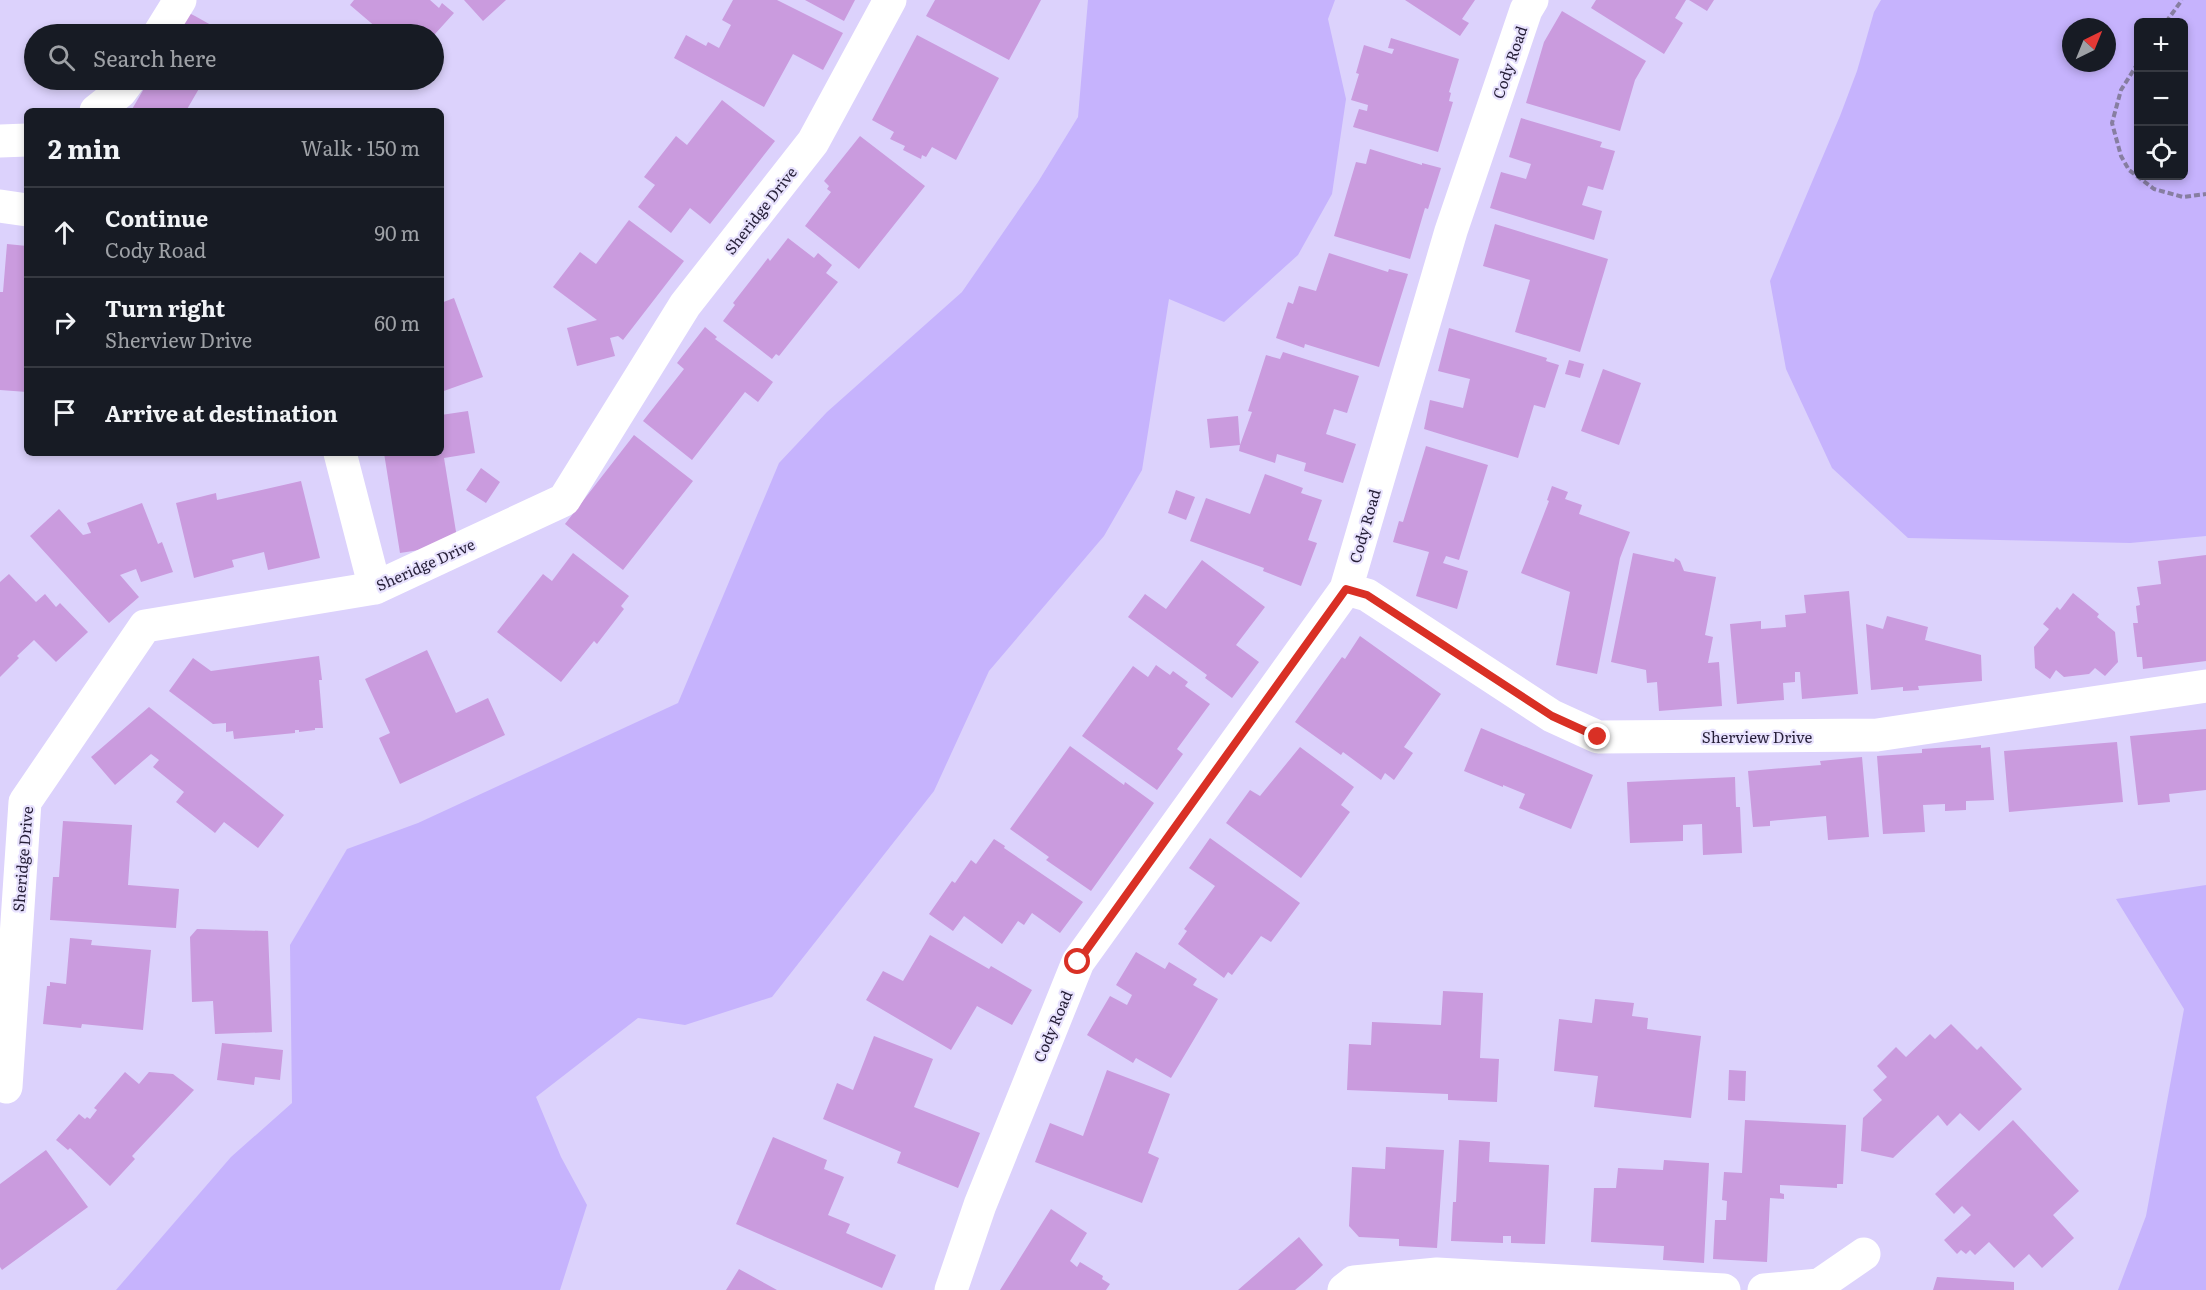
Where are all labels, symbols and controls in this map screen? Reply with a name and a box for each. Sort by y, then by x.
north arrow [2062,18,2116,72]
map controls [2134,18,2188,180]
button: + [2134,18,2188,72]
street label: Cody Road [1486,22,1532,102]
search box [24,24,444,90]
icon: search [45,41,78,74]
text: Search here [93,41,216,74]
button: − [2134,72,2188,126]
button: locate [2134,126,2188,180]
text: 2 min [48,128,121,167]
text: Walk · 150 m [301,132,420,162]
street label: Sheridge Drive [718,161,802,259]
text: Continue [105,201,208,234]
icon: ahead [48,216,81,249]
text: 90 m [375,217,420,247]
text: Cody Road [105,234,206,264]
text: Turn right [105,291,225,324]
icon: right [48,306,81,339]
text: 60 m [374,307,420,337]
text: Sherview Drive [105,324,252,354]
icon: arrive [48,396,81,429]
text: Arrive at destination [105,396,338,429]
street label: Cody Road [1342,486,1386,566]
street label: Sheridge Drive [372,532,478,596]
route end [1584,723,1610,749]
street label: Sherview Drive [1702,725,1812,748]
street label: Sheridge Drive [6,805,38,913]
route start [1064,948,1090,974]
street label: Cody Road [1027,987,1077,1065]

